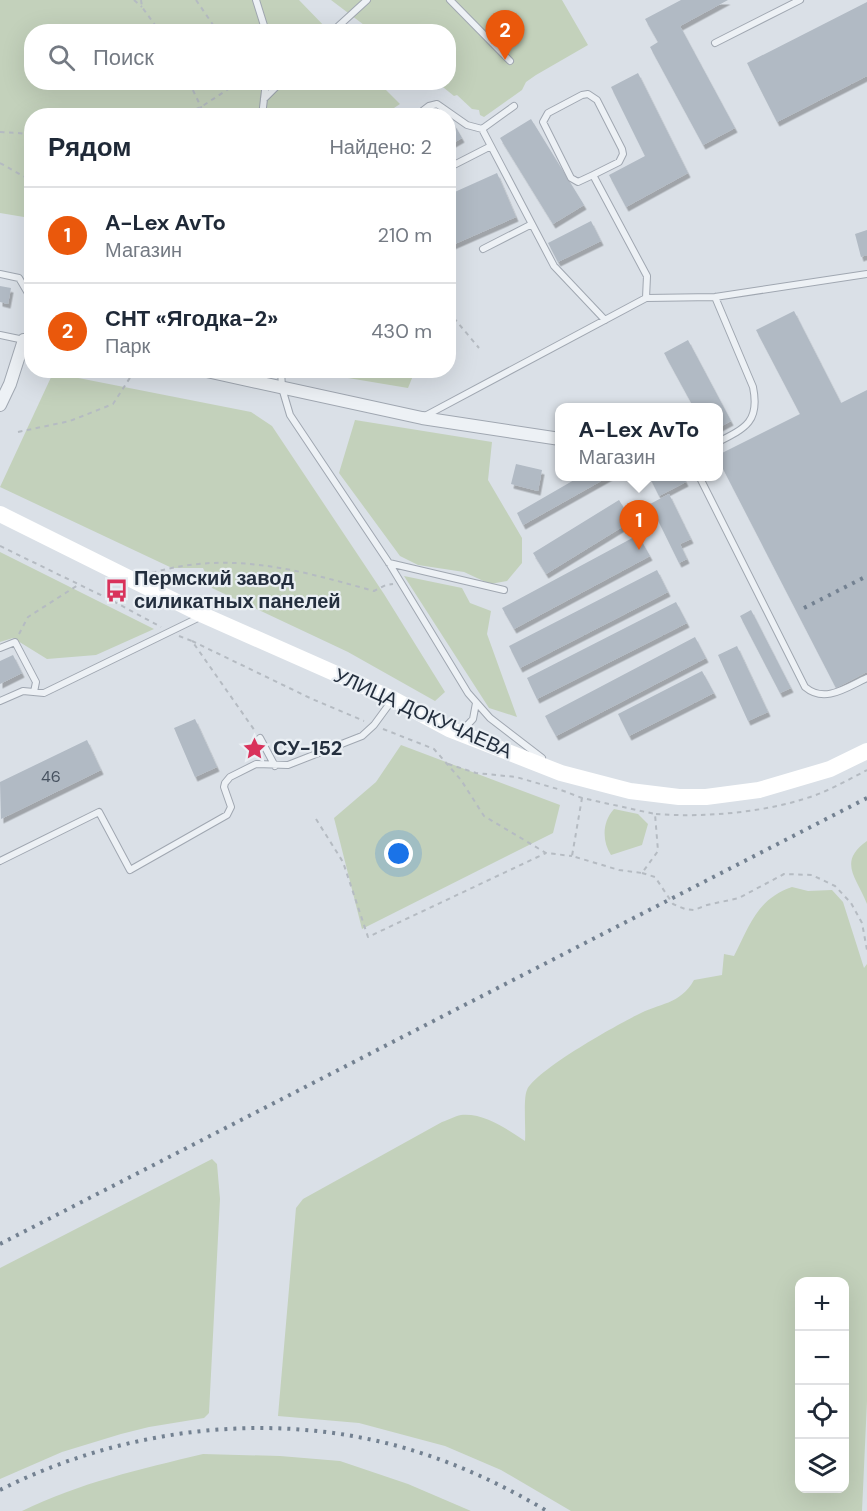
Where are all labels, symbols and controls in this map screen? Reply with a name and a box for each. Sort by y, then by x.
pin: 2 [486,10,524,60]
search box [24,24,456,90]
icon: search [45,41,78,74]
text: Поиск [93,43,154,72]
text: Рядом [48,130,131,164]
text: Найдено: 2 [329,134,432,160]
text: A-Lex AvTo [105,208,226,237]
text: 1 [64,222,71,248]
text: 210 m [377,222,432,248]
text: Магазин [105,237,182,263]
text: СНТ «Ягодка-2» [105,304,278,333]
text: 2 [62,318,73,344]
text: 430 m [371,318,432,344]
text: Парк [105,333,150,359]
popup [555,403,723,481]
text: A-Lex AvTo [579,415,699,444]
text: Магазин [579,444,656,470]
pin: 1 [620,500,658,550]
place label: Пермский завод силикатных панелей [134,565,341,614]
bus stop icon: Пермский завод силикатных панелей [103,577,129,603]
street label: УЛИЦА ДОКУЧАЕВА [330,662,517,764]
place icon: СУ-152 [242,735,268,761]
place label: СУ-152 [273,735,342,761]
house number: 46 [41,766,61,787]
your location [384,839,413,868]
map controls [795,1277,849,1493]
button: + [795,1277,849,1331]
button: − [795,1331,849,1385]
button: locate [795,1385,849,1439]
button: layers [795,1439,849,1493]

